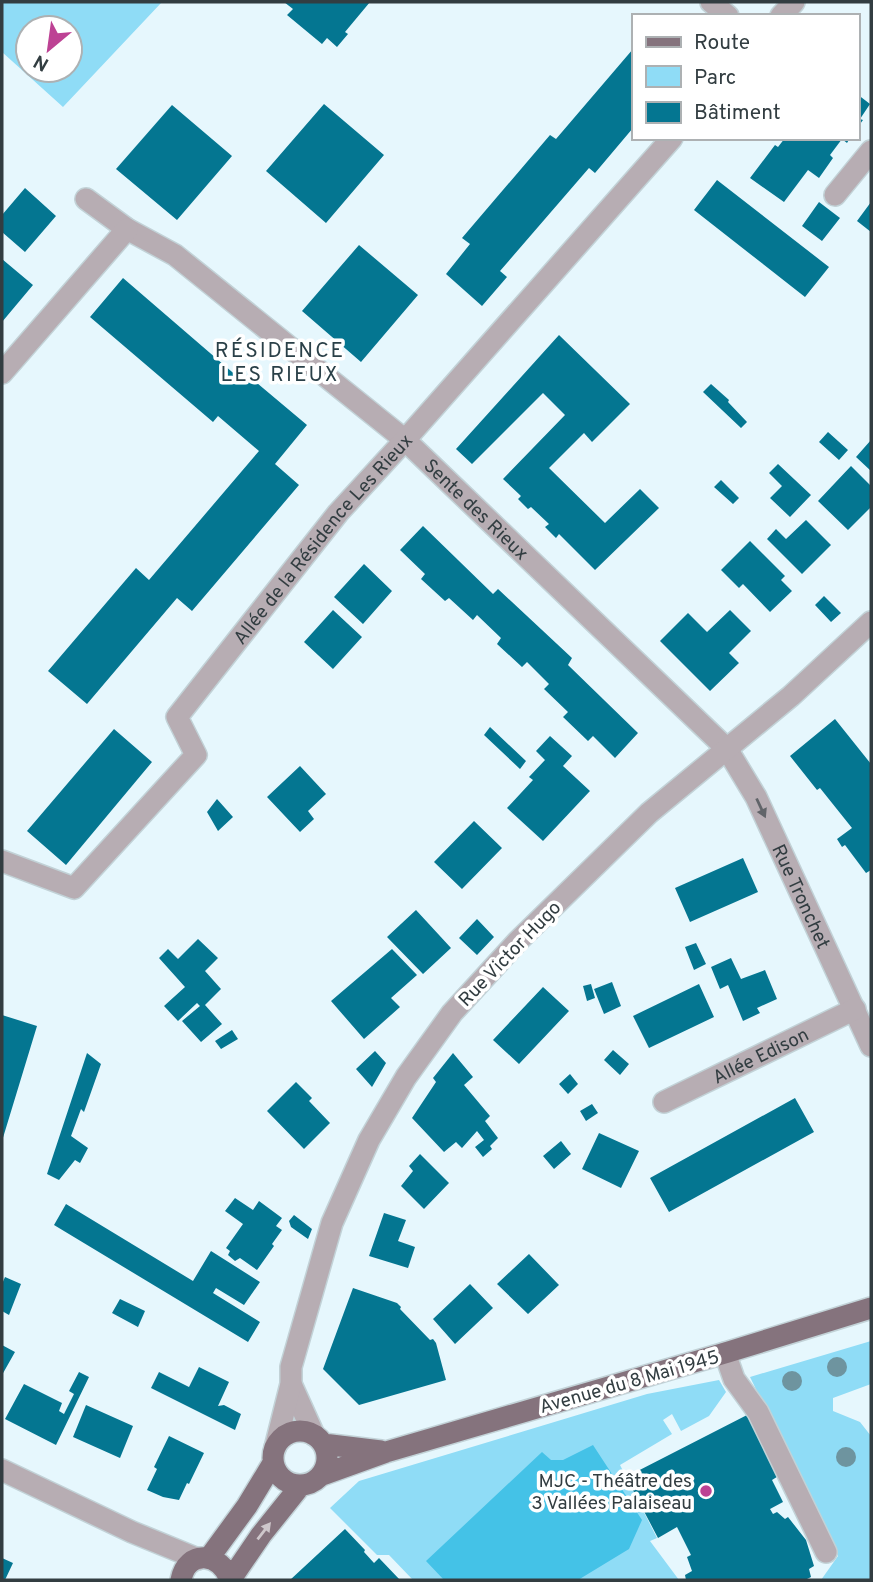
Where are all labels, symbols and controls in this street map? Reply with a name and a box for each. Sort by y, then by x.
north arrow [14,14,84,84]
legend [632,14,859,140]
text: Route [694,30,750,57]
text: N [30,48,54,76]
text: Parc [694,65,736,92]
text: Bâtiment [694,100,781,127]
district label: RÉSIDENCE LES RIEUX [215,337,345,389]
street label: Allée de la Résidence Les Rieux [229,429,419,650]
street label: Sente des Rieux [418,455,533,566]
one-way arrow [756,798,767,818]
street label: Rue Tronchet [765,841,834,953]
street label: Rue Victor Hugo [454,896,567,1012]
street label: Allée Edison [709,1023,813,1091]
street label: Avenue du 8 Mai 1945 [537,1346,722,1420]
place label: MJC - Théâtre des 3 Vallées Palaiseau [531,1470,692,1516]
marker: MJC - Théâtre des 3 Vallées Palaiseau [698,1483,714,1499]
one-way arrow [257,1522,271,1540]

